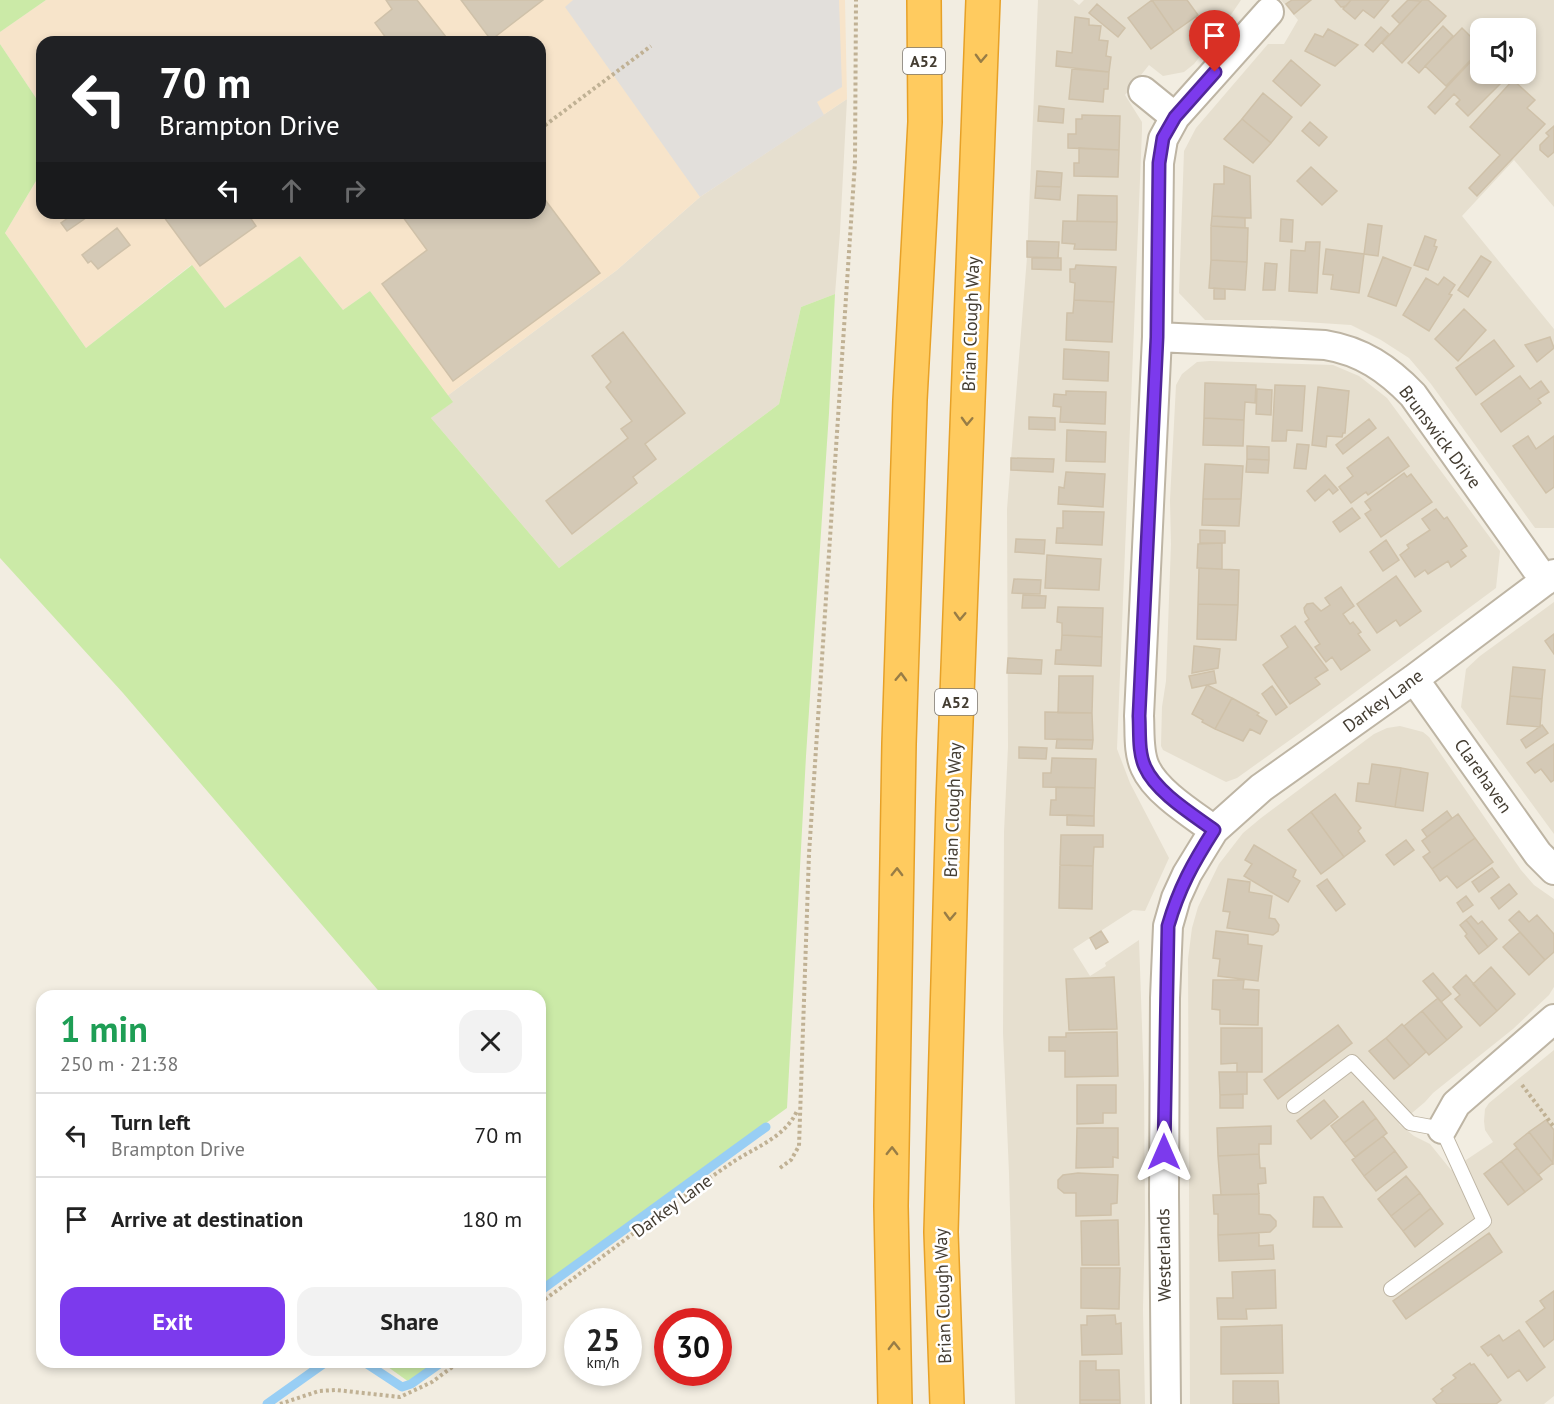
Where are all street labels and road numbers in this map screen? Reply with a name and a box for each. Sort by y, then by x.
road number: A52 [903,48,945,74]
street label: Brian Clough Way [957,255,984,392]
street label: Brunswick Drive [1394,381,1487,493]
street label: Darkey Lane [1338,664,1427,737]
road number: A52 [935,689,977,715]
street label: Clarehaven [1449,734,1517,818]
street label: Brian Clough Way [939,741,966,878]
street label: Darkey Lane [627,1169,716,1242]
street label: Westerlands [1151,1208,1176,1302]
street label: Brian Clough Way [929,1227,956,1364]

